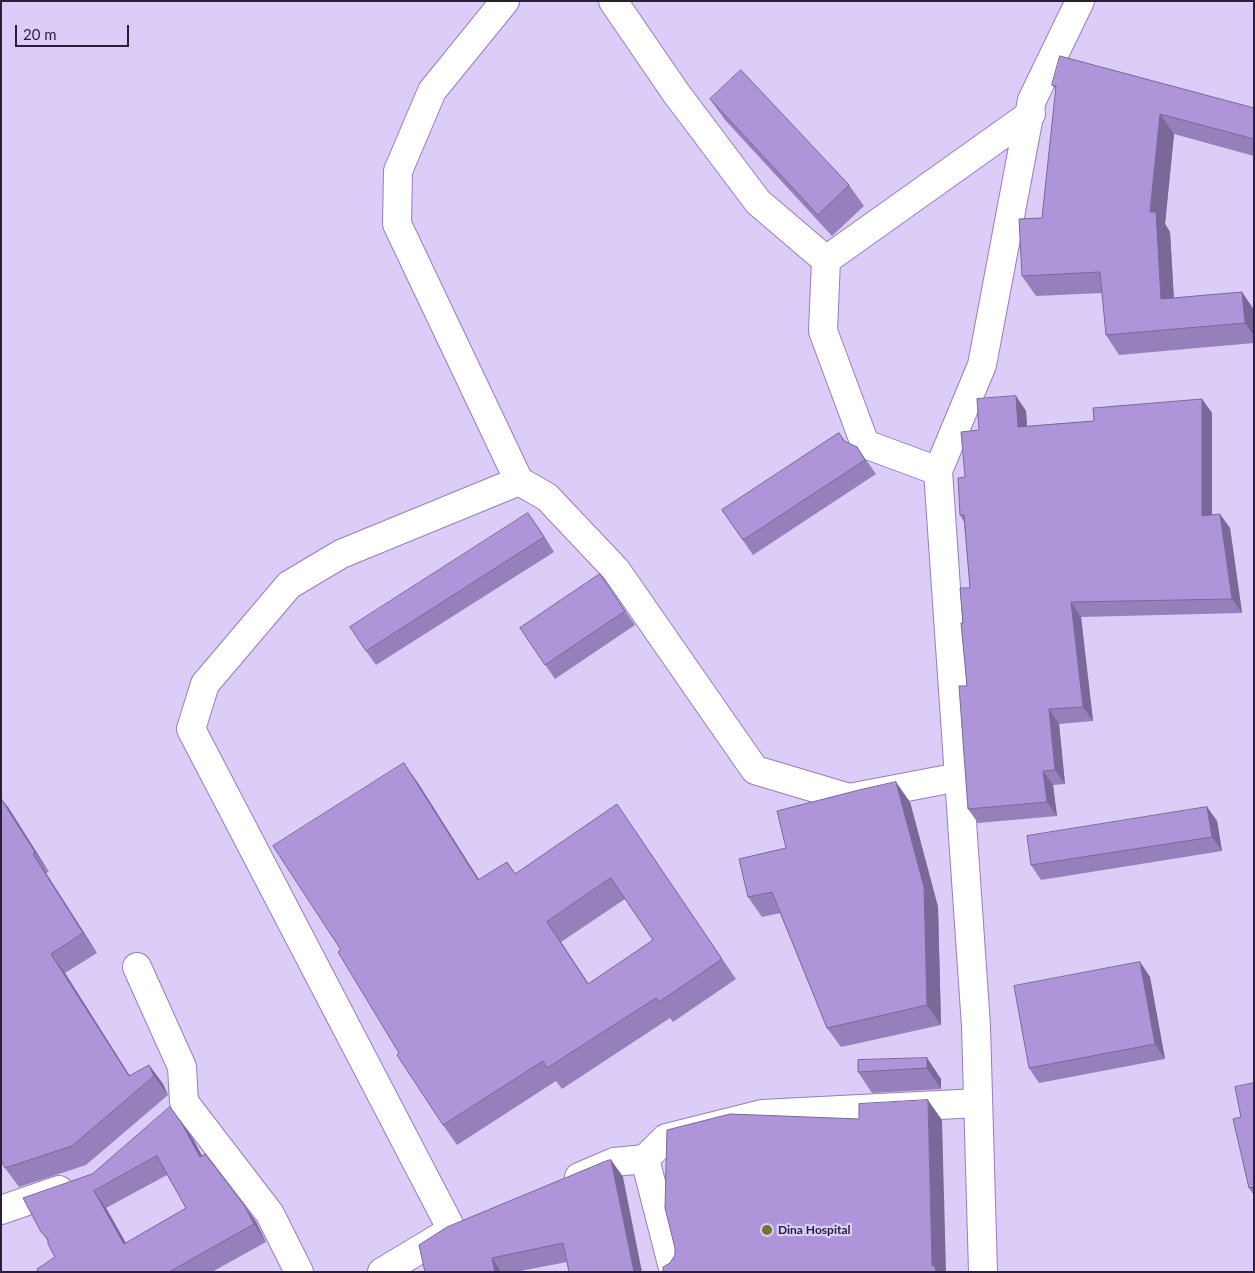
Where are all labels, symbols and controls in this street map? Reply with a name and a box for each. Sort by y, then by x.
scale bar [18,15,131,47]
text: 20 m [23,25,57,43]
marker: Dina Hospital [760,1223,774,1237]
place label: Dina Hospital [778,1223,850,1237]

